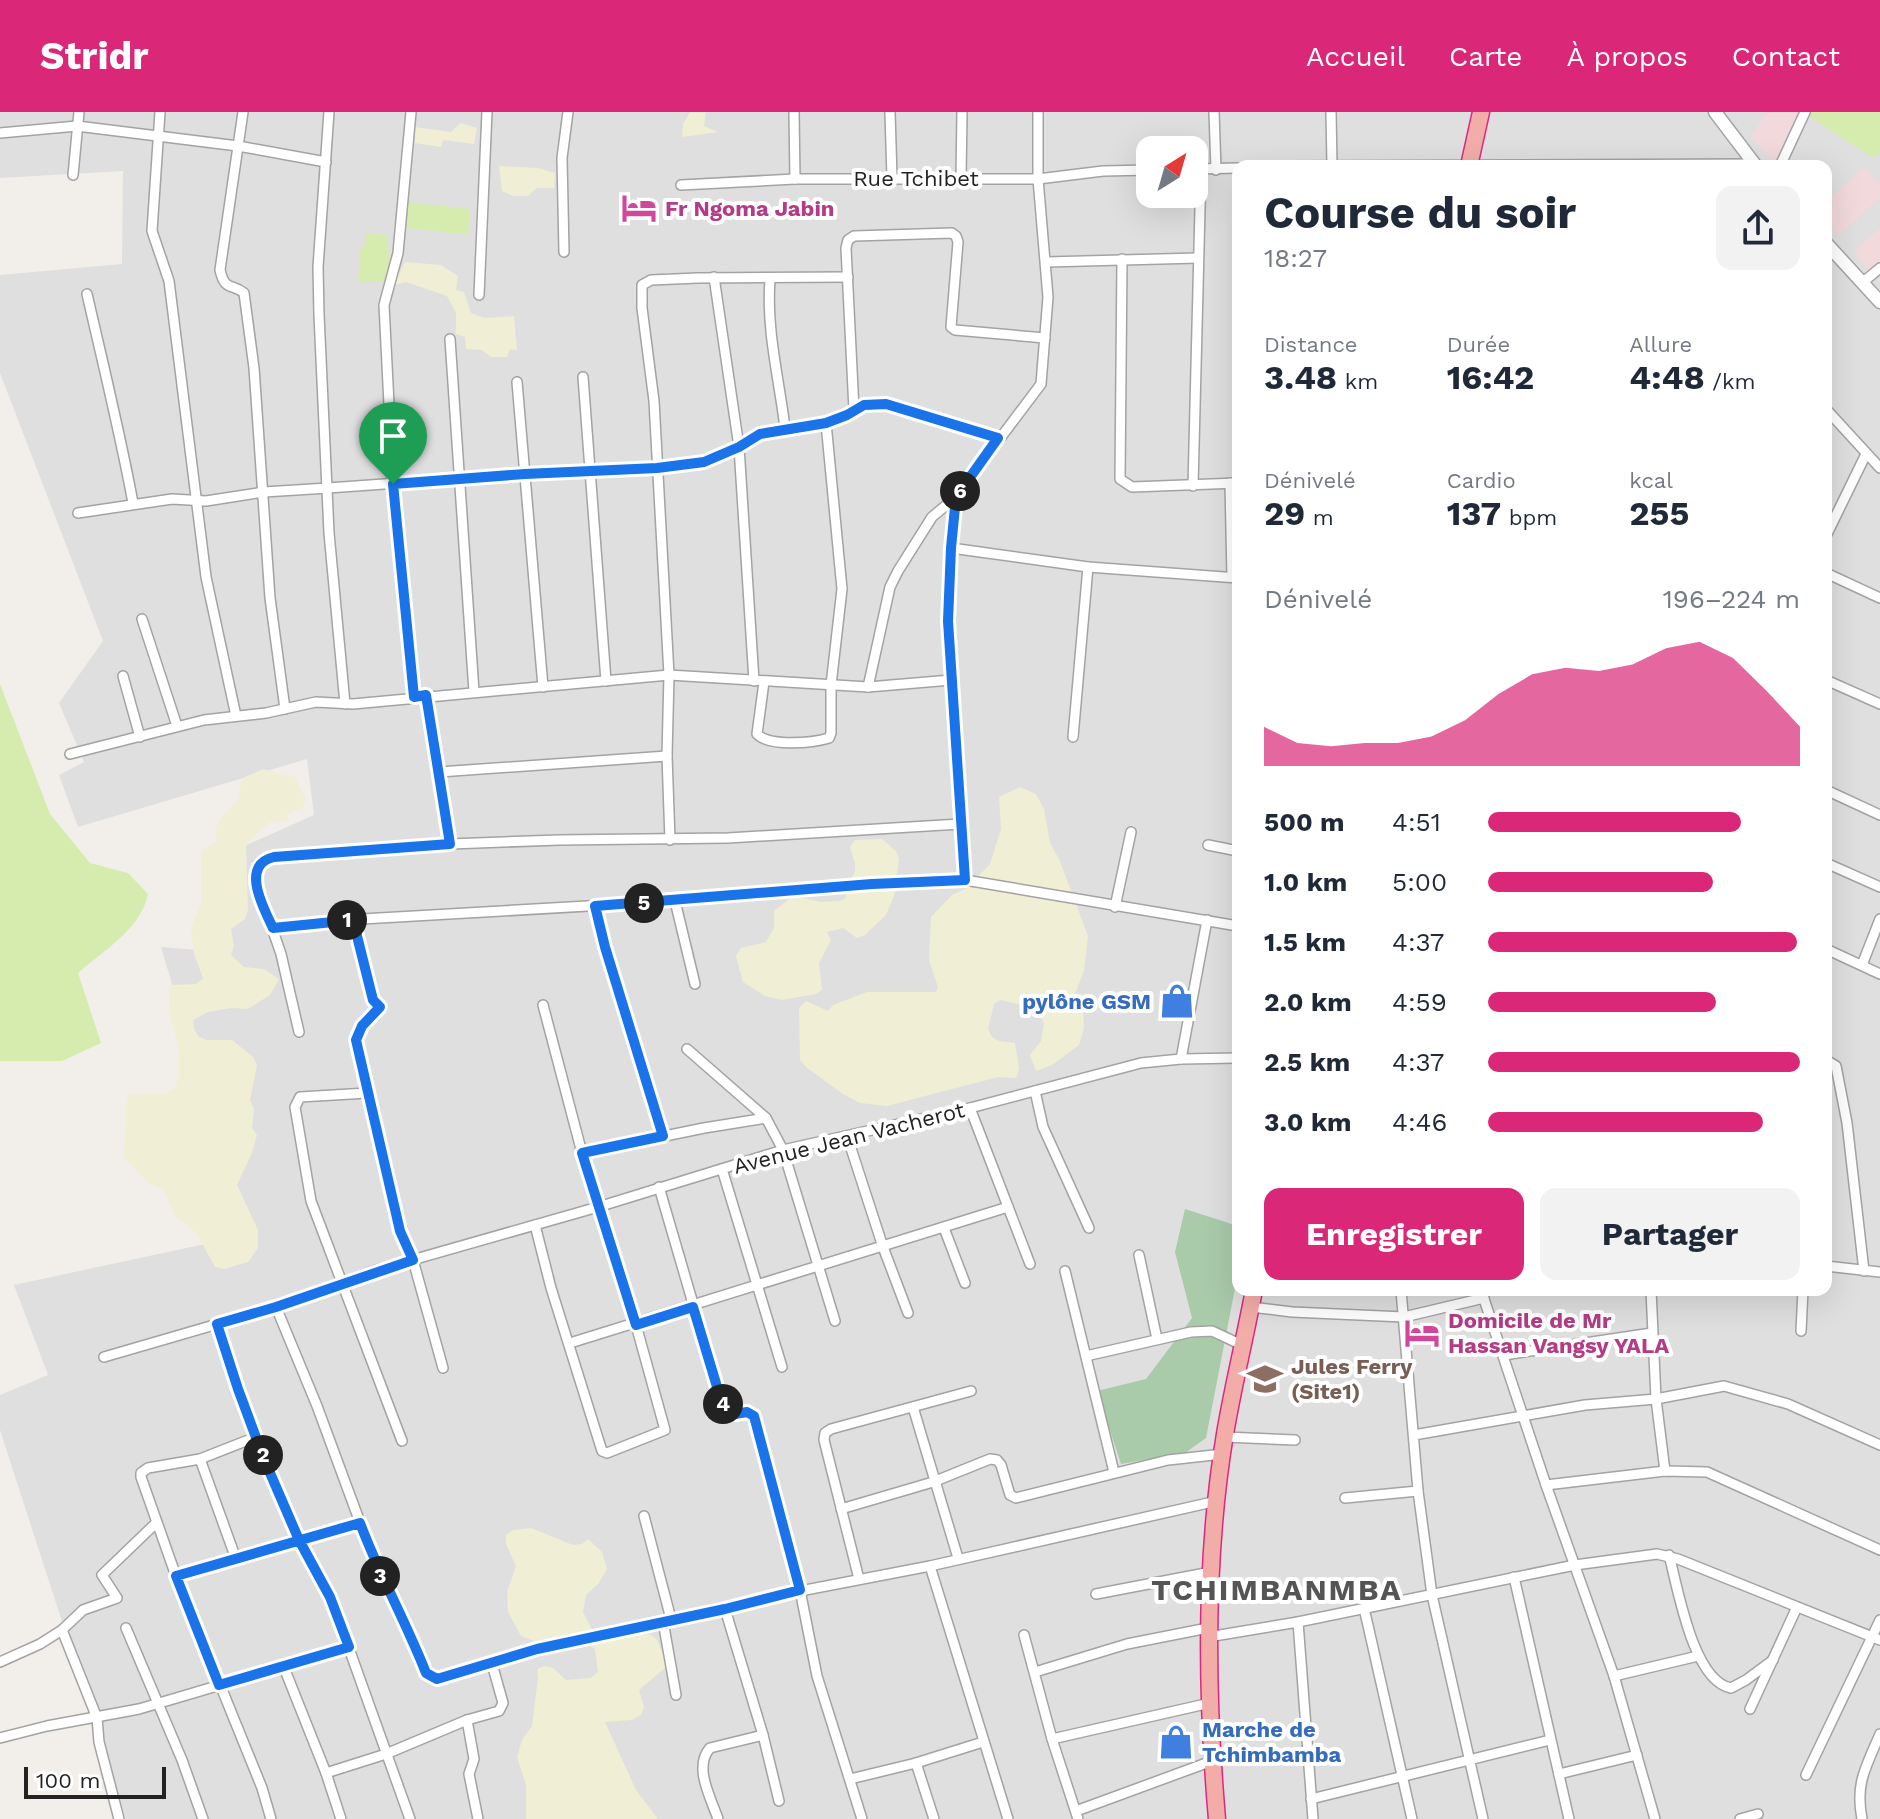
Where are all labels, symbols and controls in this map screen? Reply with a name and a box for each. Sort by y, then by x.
text: Stridr [40,34,149,78]
text: Accueil [1306,40,1405,73]
text: Carte [1449,40,1523,73]
text: À propos [1567,40,1688,73]
text: Contact [1732,40,1840,73]
north arrow [1136,136,1208,208]
map controls [1136,136,1208,208]
street label: Rue Tchibet [853,166,979,191]
button: share [1716,186,1800,270]
text: Course du soir [1264,187,1576,239]
hotel icon: Fr Ngoma Jabin [620,189,658,227]
place label: Fr Ngoma Jabin [665,196,834,221]
text: 18:27 [1264,243,1327,273]
text: Distance [1264,332,1358,357]
text: Durée [1447,332,1510,357]
text: Allure [1629,332,1692,357]
text: 3.48 [1264,357,1337,397]
text: 16:42 [1447,357,1534,397]
text: 4:48 [1629,357,1705,397]
text: km [1337,369,1378,394]
text: /km [1705,369,1755,394]
pin [359,402,427,484]
icon: arrive [371,414,415,458]
text: Dénivelé [1264,468,1356,493]
text: Cardio [1447,468,1516,493]
text: kcal [1629,468,1673,493]
pin: 6 [940,471,980,511]
text: 6 [953,478,967,503]
text: 29 [1264,493,1305,533]
text: 137 [1447,493,1501,533]
text: 255 [1629,493,1689,533]
text: m [1305,505,1334,530]
text: bpm [1501,505,1557,530]
text: Dénivelé [1264,584,1372,614]
text: 196–224 m [1663,584,1800,614]
text: 500 m [1264,807,1345,837]
text: 4:51 [1392,807,1441,837]
text: 1.0 km [1264,867,1347,897]
text: 5:00 [1392,867,1447,897]
pin: 5 [624,883,664,923]
text: 5 [638,890,650,915]
pin: 1 [327,900,367,940]
text: 1 [342,907,352,932]
text: 1.5 km [1264,927,1346,957]
text: 4:37 [1392,927,1444,957]
shop icon: pylône GSM [1158,982,1196,1020]
text: 2.0 km [1264,987,1352,1017]
text: 4:59 [1392,987,1447,1017]
place label: pylône GSM [1022,989,1151,1014]
text: 2.5 km [1264,1047,1350,1077]
text: 4:37 [1392,1047,1444,1077]
street label: Avenue Jean Vacherot [731,1097,967,1179]
text: 3.0 km [1264,1107,1352,1137]
text: 4:46 [1392,1107,1447,1137]
button: Enregistrer [1264,1188,1524,1280]
button: Partager [1540,1188,1800,1280]
place label: Domicile de Mr Hassan Vangsy YALA [1448,1308,1669,1358]
hotel icon: Domicile de Mr Hassan Vangsy YALA [1403,1314,1441,1352]
place label: Jules Ferry (Site1) [1291,1354,1413,1404]
school or university icon: Jules Ferry (Site1) [1246,1360,1284,1398]
pin: 4 [703,1384,743,1424]
text: 4 [716,1391,730,1416]
pin: 2 [243,1435,283,1475]
text: 2 [256,1442,270,1467]
pin: 3 [360,1556,400,1596]
text: 3 [373,1563,387,1588]
district label: TCHIMBANMBA [1151,1572,1403,1607]
place label: Marche de Tchimbamba [1202,1717,1341,1767]
shop icon: Marche de Tchimbamba [1157,1723,1195,1761]
scale bar [24,1763,166,1799]
text: 100 m [36,1768,100,1793]

